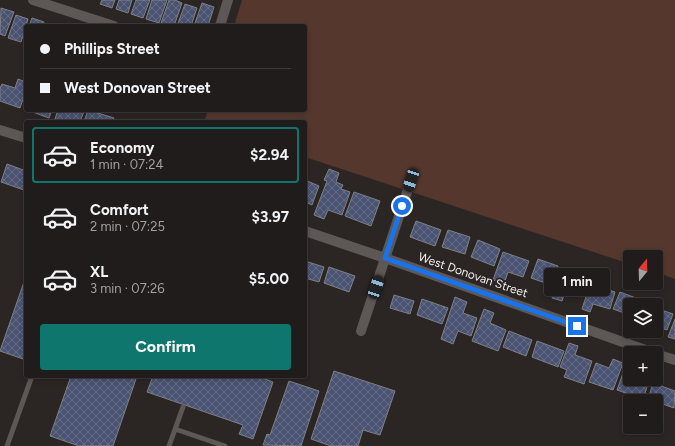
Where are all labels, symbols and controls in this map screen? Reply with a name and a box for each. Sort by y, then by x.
text: Phillips Street [64,40,160,58]
text: West Donovan Street [64,79,211,97]
icon: car [42,137,78,173]
text: Economy [90,139,155,157]
text: $2.94 [250,146,289,164]
text: 1 min · 07:24 [90,157,164,172]
car [402,167,420,193]
route start [393,197,411,215]
icon: car [42,199,78,235]
text: Comfort [90,201,149,219]
text: $3.97 [252,208,289,226]
text: 2 min · 07:25 [90,219,165,234]
street label: West Donovan Street [416,250,530,300]
north arrow [623,250,663,290]
map controls [623,250,663,434]
icon: car [42,261,78,297]
text: XL [90,263,108,281]
callout: 1 min [544,268,610,296]
text: $5.00 [249,270,289,288]
car [367,274,385,300]
text: 1 min [562,274,592,289]
text: 3 min · 07:26 [90,281,165,296]
button: layers [623,298,663,338]
route end [568,317,586,335]
button: Confirm [40,324,291,370]
button: + [623,346,663,386]
button: − [623,394,663,434]

